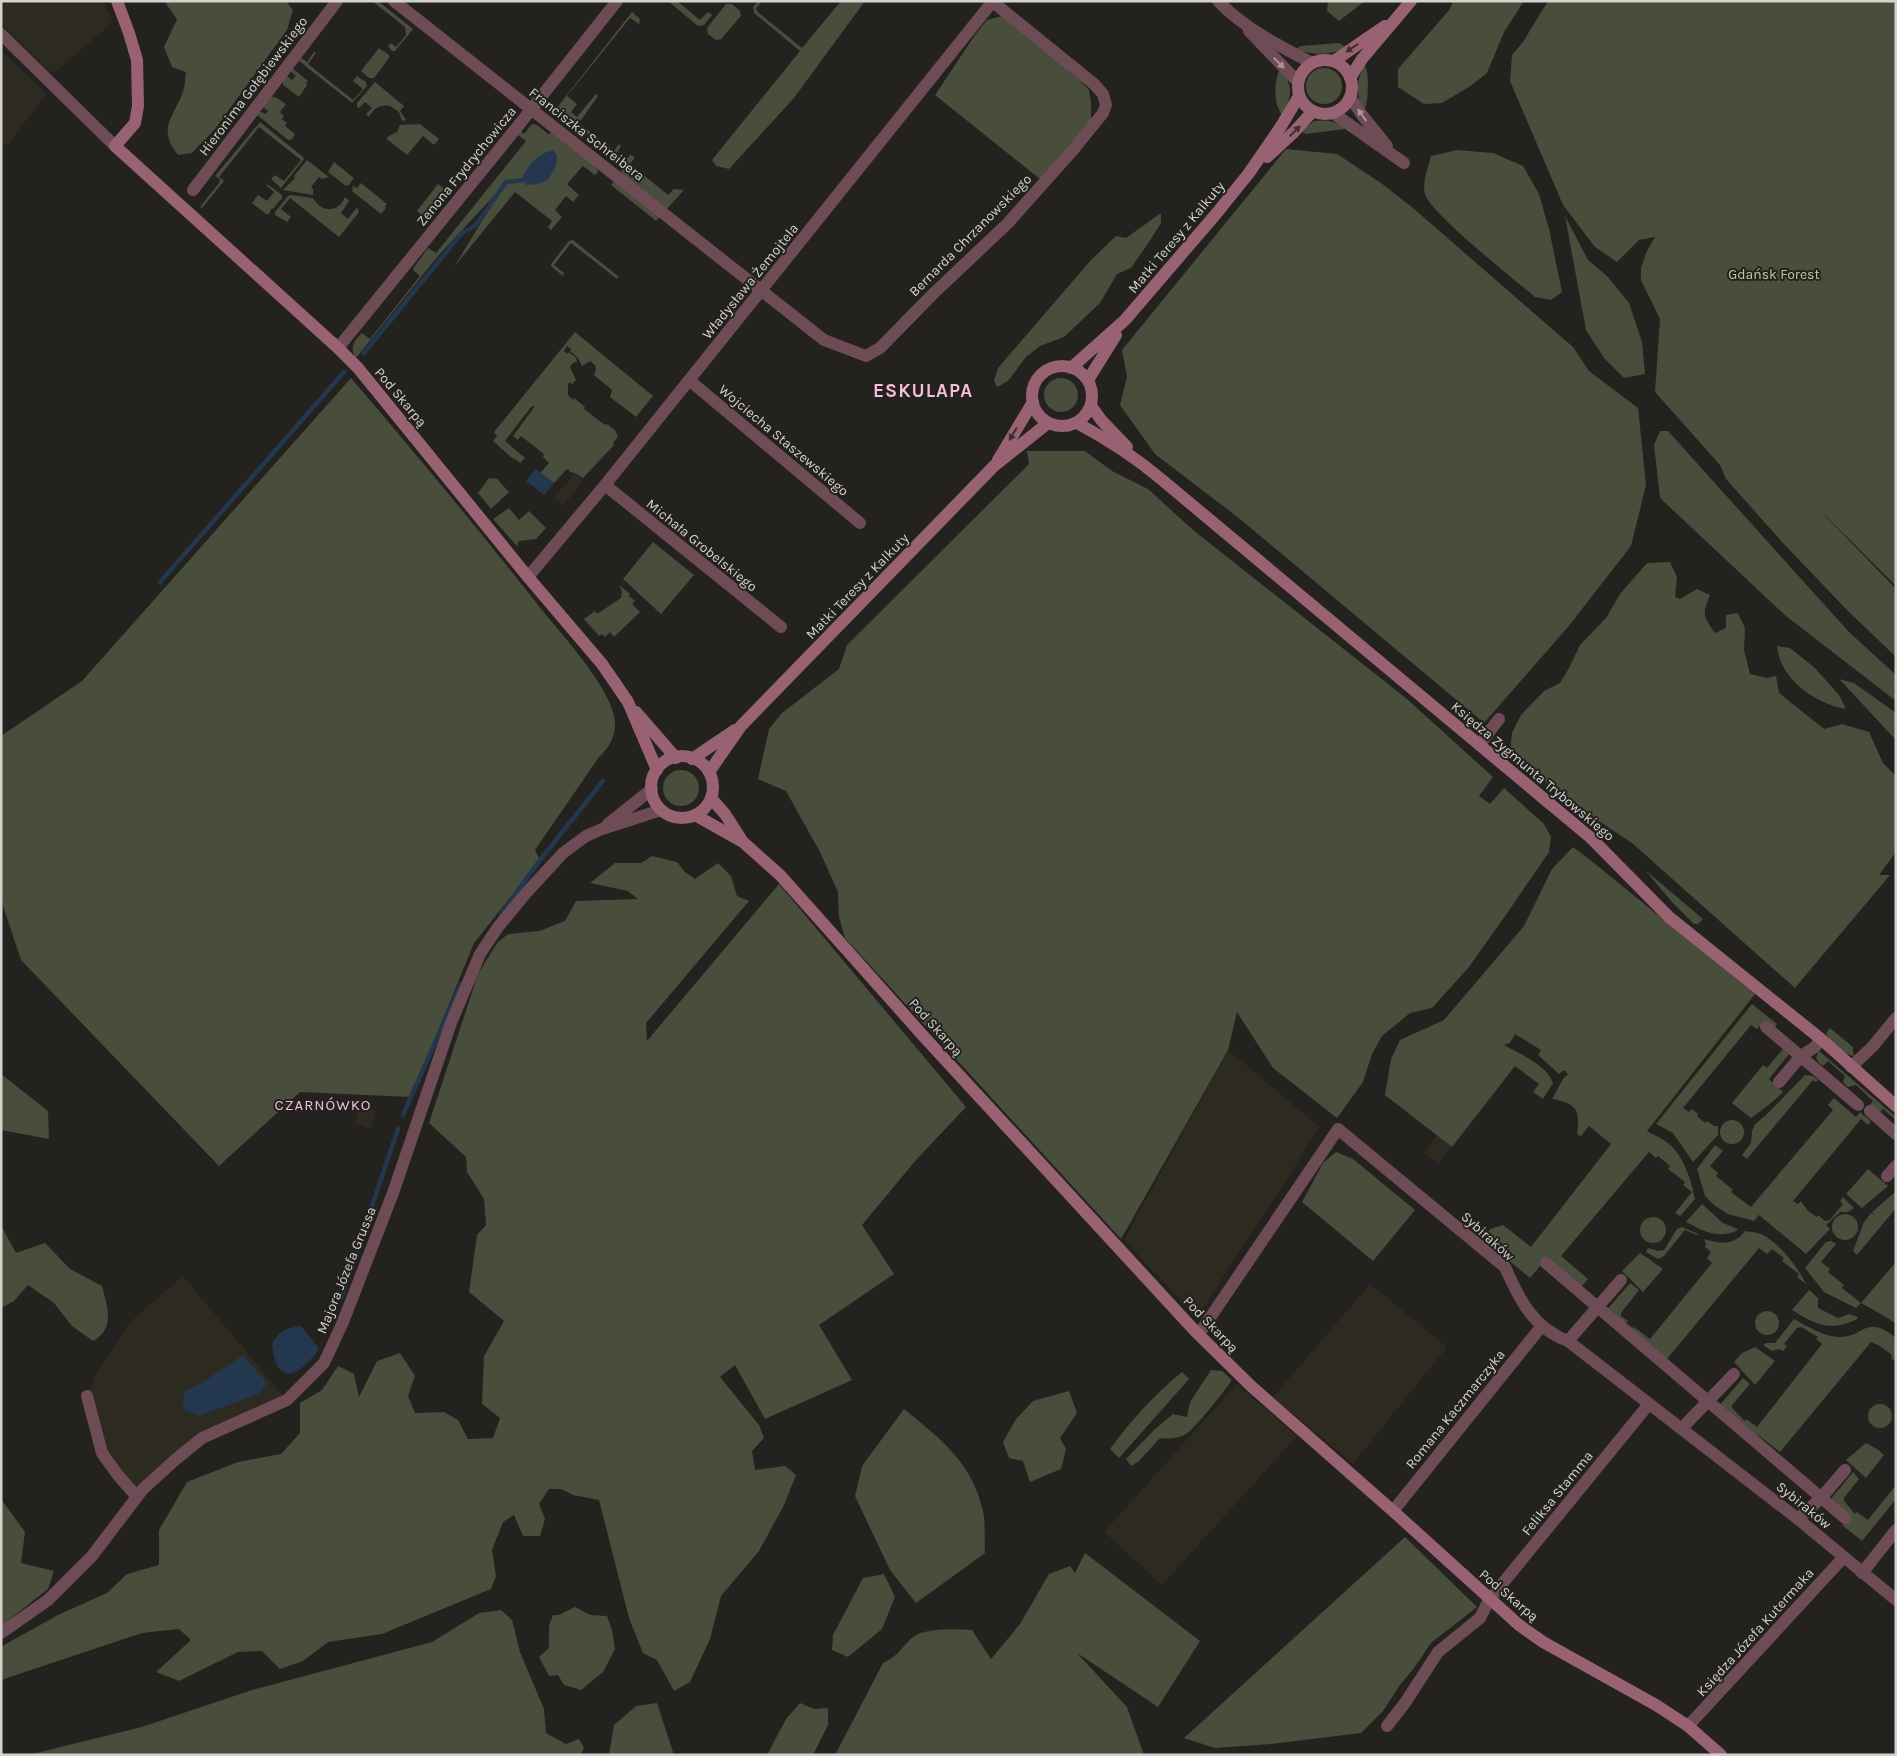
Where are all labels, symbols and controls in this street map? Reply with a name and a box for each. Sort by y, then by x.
street label: Hieronima Gołębiewskiego [195,13,311,159]
one-way arrow [1345,43,1359,53]
one-way arrow [1273,57,1285,69]
street label: Franciszka Schreibera [526,84,648,185]
street label: Zenona Frydrychowicza [413,103,520,230]
one-way arrow [1357,108,1367,122]
one-way arrow [1288,125,1300,137]
street label: Bernarda Chrzanowskiego [906,171,1035,300]
street label: Matki Teresy z Kalkuty [1125,178,1228,297]
street label: Władysława Żemojtela [699,220,802,343]
park label: Gdańsk Forest [1728,266,1820,283]
street label: Pod Skarpą [371,364,430,431]
district label: ESKULAPA [873,380,973,402]
street label: Wojciecha Staszewskiego [715,381,852,500]
one-way arrow [1009,427,1018,440]
street label: Michała Grobelskiego [643,495,761,595]
street label: Matki Teresy z Kalkuty [802,529,913,643]
street label: Księdza Zygmunta Trybowskiego [1448,698,1618,845]
street label: Pod Skarpą [905,995,966,1060]
district label: CZARNÓWKO [274,1096,372,1114]
street label: Majora Józefa Grussa [313,1204,380,1336]
street label: Sybiraków [1457,1208,1518,1265]
street label: Pod Skarpą [1180,1293,1242,1356]
street label: Romana Kaczmarczyka [1402,1346,1509,1472]
street label: Feliksa Stamma [1518,1448,1597,1539]
street label: Sybiraków [1773,1478,1835,1533]
street label: Księdza Józefa Kutermaka [1693,1565,1818,1700]
street label: Pod Skarpą [1476,1566,1542,1625]

